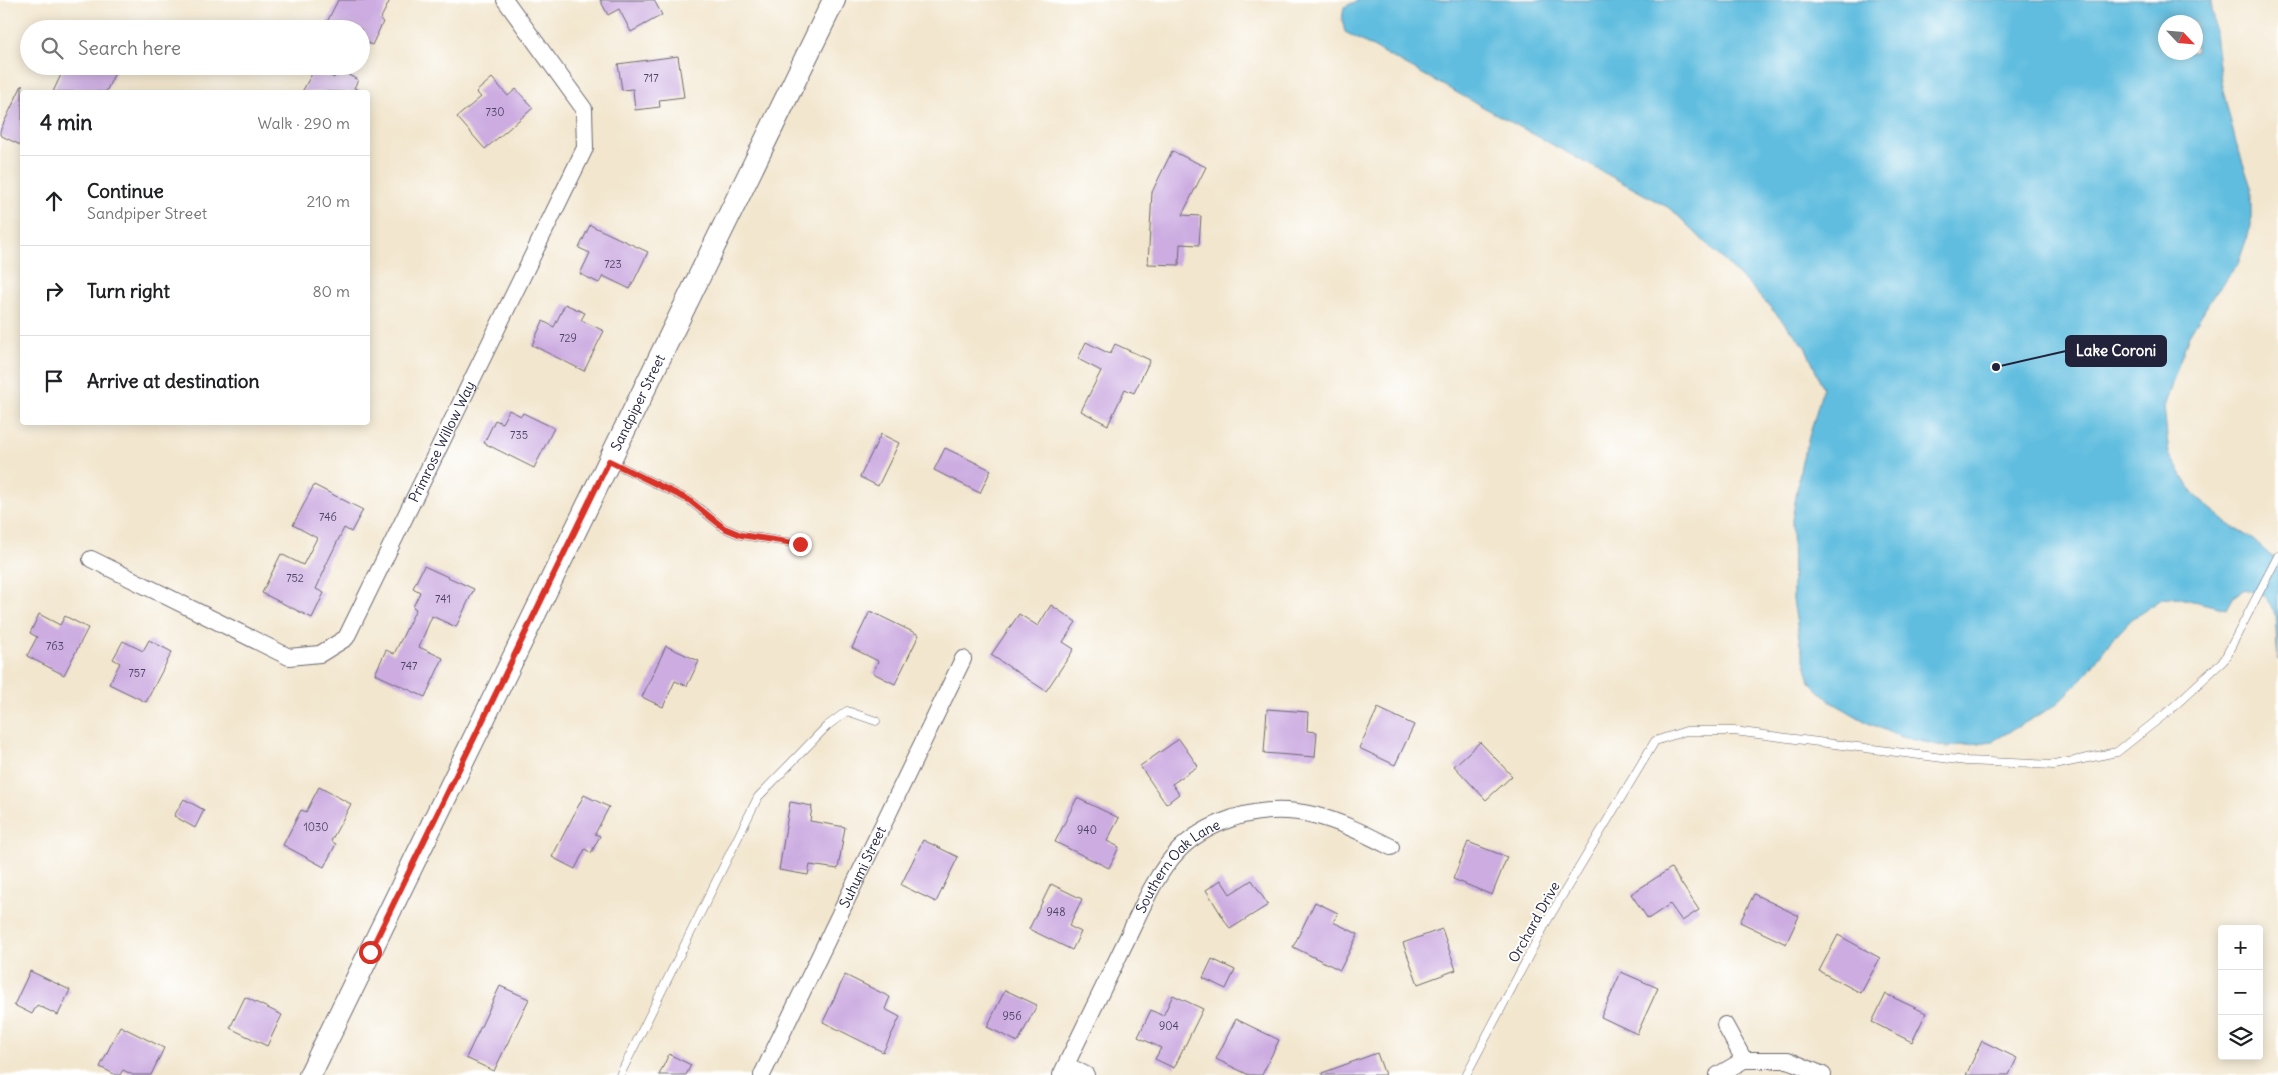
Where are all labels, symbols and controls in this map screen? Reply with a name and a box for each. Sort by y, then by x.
north arrow [2158,15,2203,60]
search box [20,20,370,75]
icon: search [38,34,66,62]
text: Search here [78,36,181,60]
house number: 717 [643,71,659,85]
house number: 730 [486,105,504,119]
text: 4 min [40,109,92,136]
text: Walk · 290 m [258,113,350,133]
text: Continue [87,179,164,203]
icon: ahead [40,187,68,215]
text: 210 m [307,191,350,211]
text: Sandpiper Street [87,203,207,223]
house number: 723 [604,257,622,271]
icon: right [40,277,68,305]
text: Turn right [87,279,170,303]
text: 80 m [312,281,350,301]
house number: 729 [559,331,577,345]
callout: Lake Coroni [2066,336,2166,366]
text: Lake Coroni [2076,341,2156,360]
street label: Sandpiper Street [607,351,669,454]
icon: arrive [40,367,68,395]
text: Arrive at destination [87,369,260,393]
street label: Primrose Willow Way [405,378,479,505]
house number: 735 [510,428,528,442]
house number: 746 [319,510,337,524]
route end [789,533,812,556]
house number: 752 [286,571,304,585]
house number: 741 [435,592,451,606]
house number: 763 [46,639,64,653]
house number: 747 [401,659,418,673]
house number: 757 [128,666,146,680]
street label: Southern Oak Lane [1132,815,1223,916]
house number: 1030 [303,820,329,834]
street label: Suhumi Street [835,823,890,911]
house number: 940 [1077,823,1097,837]
street label: Orchard Drive [1504,878,1564,966]
house number: 948 [1046,905,1066,919]
map controls [2218,925,2263,1060]
button: + [2218,925,2263,970]
route start [359,941,382,964]
button: − [2218,970,2263,1015]
house number: 956 [1003,1009,1022,1023]
button: layers [2218,1015,2263,1060]
house number: 904 [1159,1019,1179,1033]

